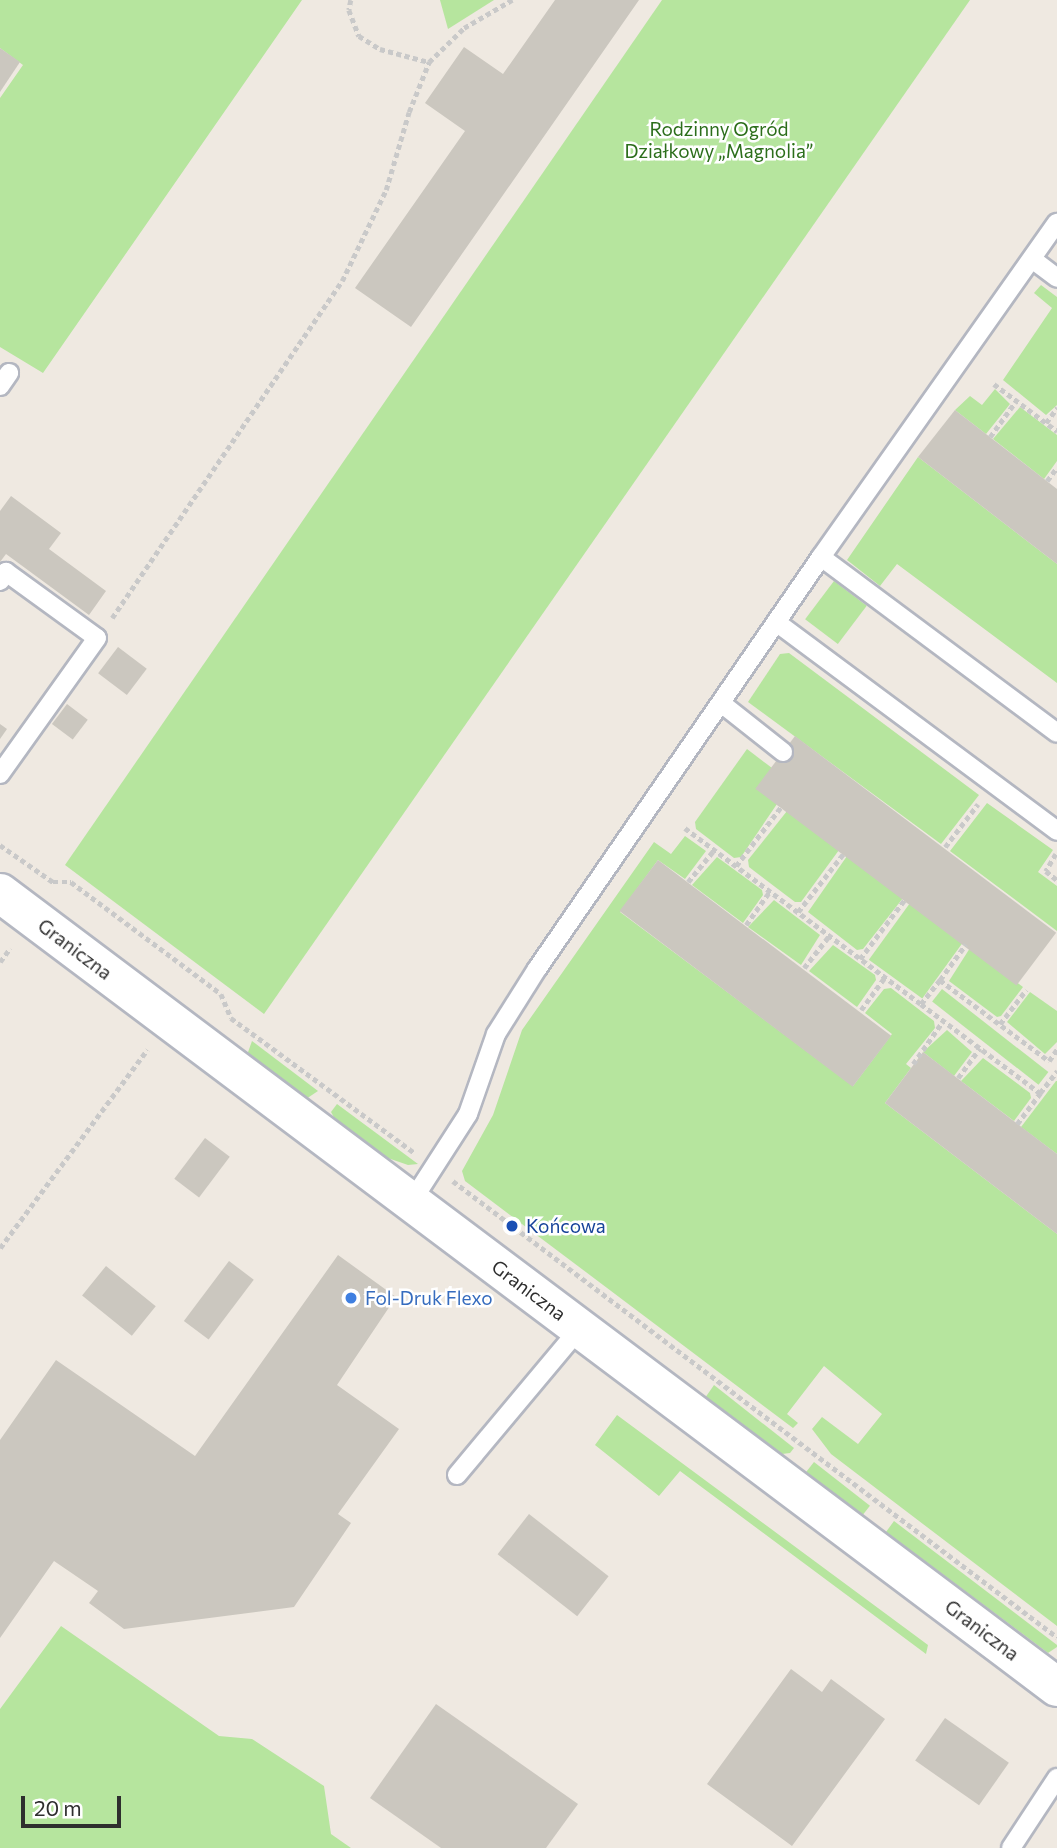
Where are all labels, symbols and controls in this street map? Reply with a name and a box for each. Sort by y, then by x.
park label: Rodzinny Ogród Działkowy „Magnolia” [624,118,814,162]
street label: Graniczna [34,914,116,984]
place label: Końcowa [526,1215,606,1237]
marker: Końcowa [504,1218,520,1234]
street label: Graniczna [488,1255,570,1325]
place label: Fol-Druk Flexo [365,1287,493,1309]
marker: Fol-Druk Flexo [343,1290,359,1306]
street label: Graniczna [941,1595,1023,1665]
scale bar [24,1782,124,1826]
text: 20 m [34,1795,82,1820]

